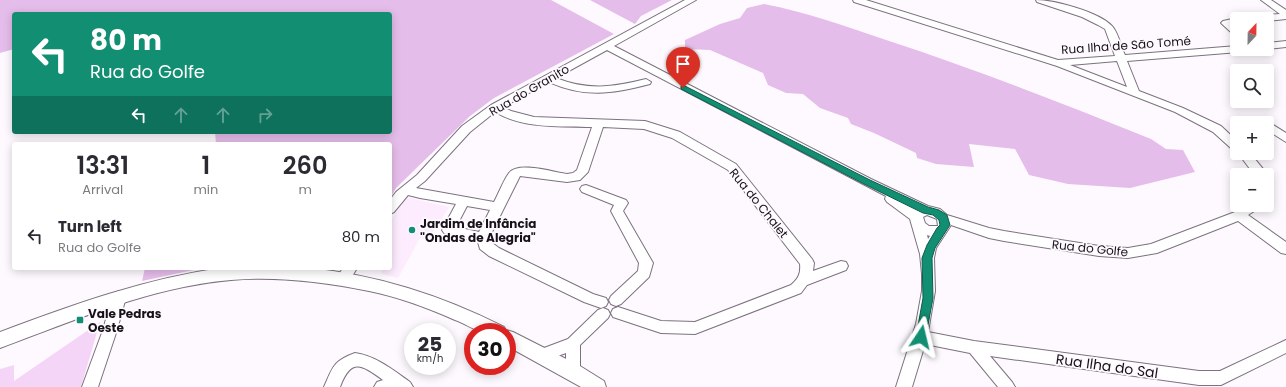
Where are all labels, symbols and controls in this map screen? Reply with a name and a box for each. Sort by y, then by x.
north arrow [1230,12,1274,56]
map controls [1230,12,1274,212]
text: 80 m [90,21,162,60]
icon: left [24,28,76,80]
street label: Rua Ilha de São Tomé [1061,32,1191,58]
pin [666,47,700,88]
icon: arrive [672,53,694,75]
text: Rua do Golfe [90,59,205,84]
street label: Rua do Granito [486,60,572,120]
button: search [1230,64,1274,108]
icon: left [128,104,150,126]
icon: ahead [170,104,192,126]
icon: ahead [212,104,234,126]
icon: right [254,104,276,126]
button: + [1230,116,1274,160]
text: 13:31 [76,149,129,182]
text: 1 [202,149,210,182]
text: 260 [283,149,327,182]
street label: Rua do Chalet [726,165,792,241]
button: − [1230,168,1274,212]
text: Arrival [82,180,123,199]
text: min [193,180,218,199]
text: m [298,180,312,199]
place label: Jardim de Infância "Ondas de Alegria" [420,215,536,246]
text: Turn left [58,216,122,237]
icon: left [24,225,46,247]
marker: Jardim de Infância "Ondas de Alegria" [407,225,417,235]
text: 80 m [342,226,380,247]
street label: Rua do Golfe [1051,236,1129,260]
text: Rua do Golfe [58,238,141,257]
place label: Vale Pedras Oeste [88,305,162,336]
marker: Vale Pedras Oeste [75,315,85,325]
position arrow [900,316,942,358]
speed limit sign: 30 [464,323,516,375]
text: 25 [418,330,442,358]
street label: Rua Ilha do Sal [1055,349,1159,383]
text: km/h [417,351,443,366]

